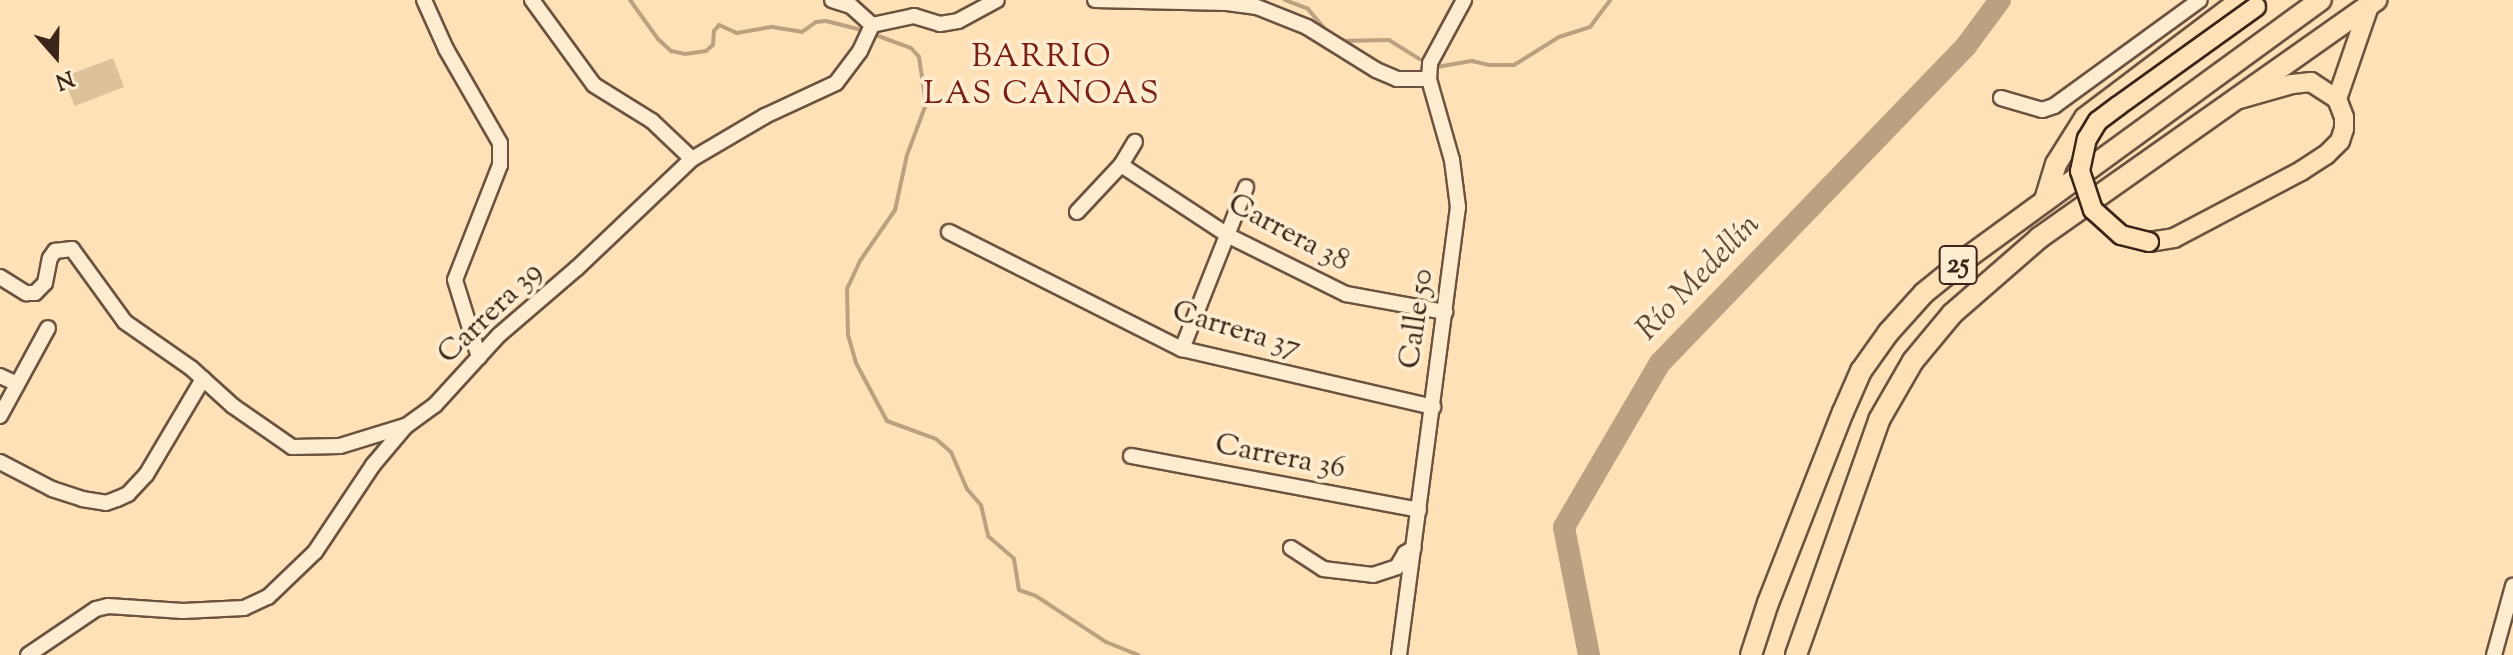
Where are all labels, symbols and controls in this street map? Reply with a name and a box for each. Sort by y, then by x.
north arrow [16,16,96,96]
district label: BARRIO LAS CANOAS [924,40,1160,115]
text: N [50,61,78,97]
street label: Carrera 38 [1221,187,1355,281]
water label: Río Medellín [1629,207,1769,349]
road number: 25 [1938,241,1978,289]
street label: Carrera 39 [431,255,551,373]
street label: Calle 50 [1393,267,1443,371]
street label: Carrera 37 [1167,294,1305,368]
street label: Carrera 36 [1212,428,1348,488]

